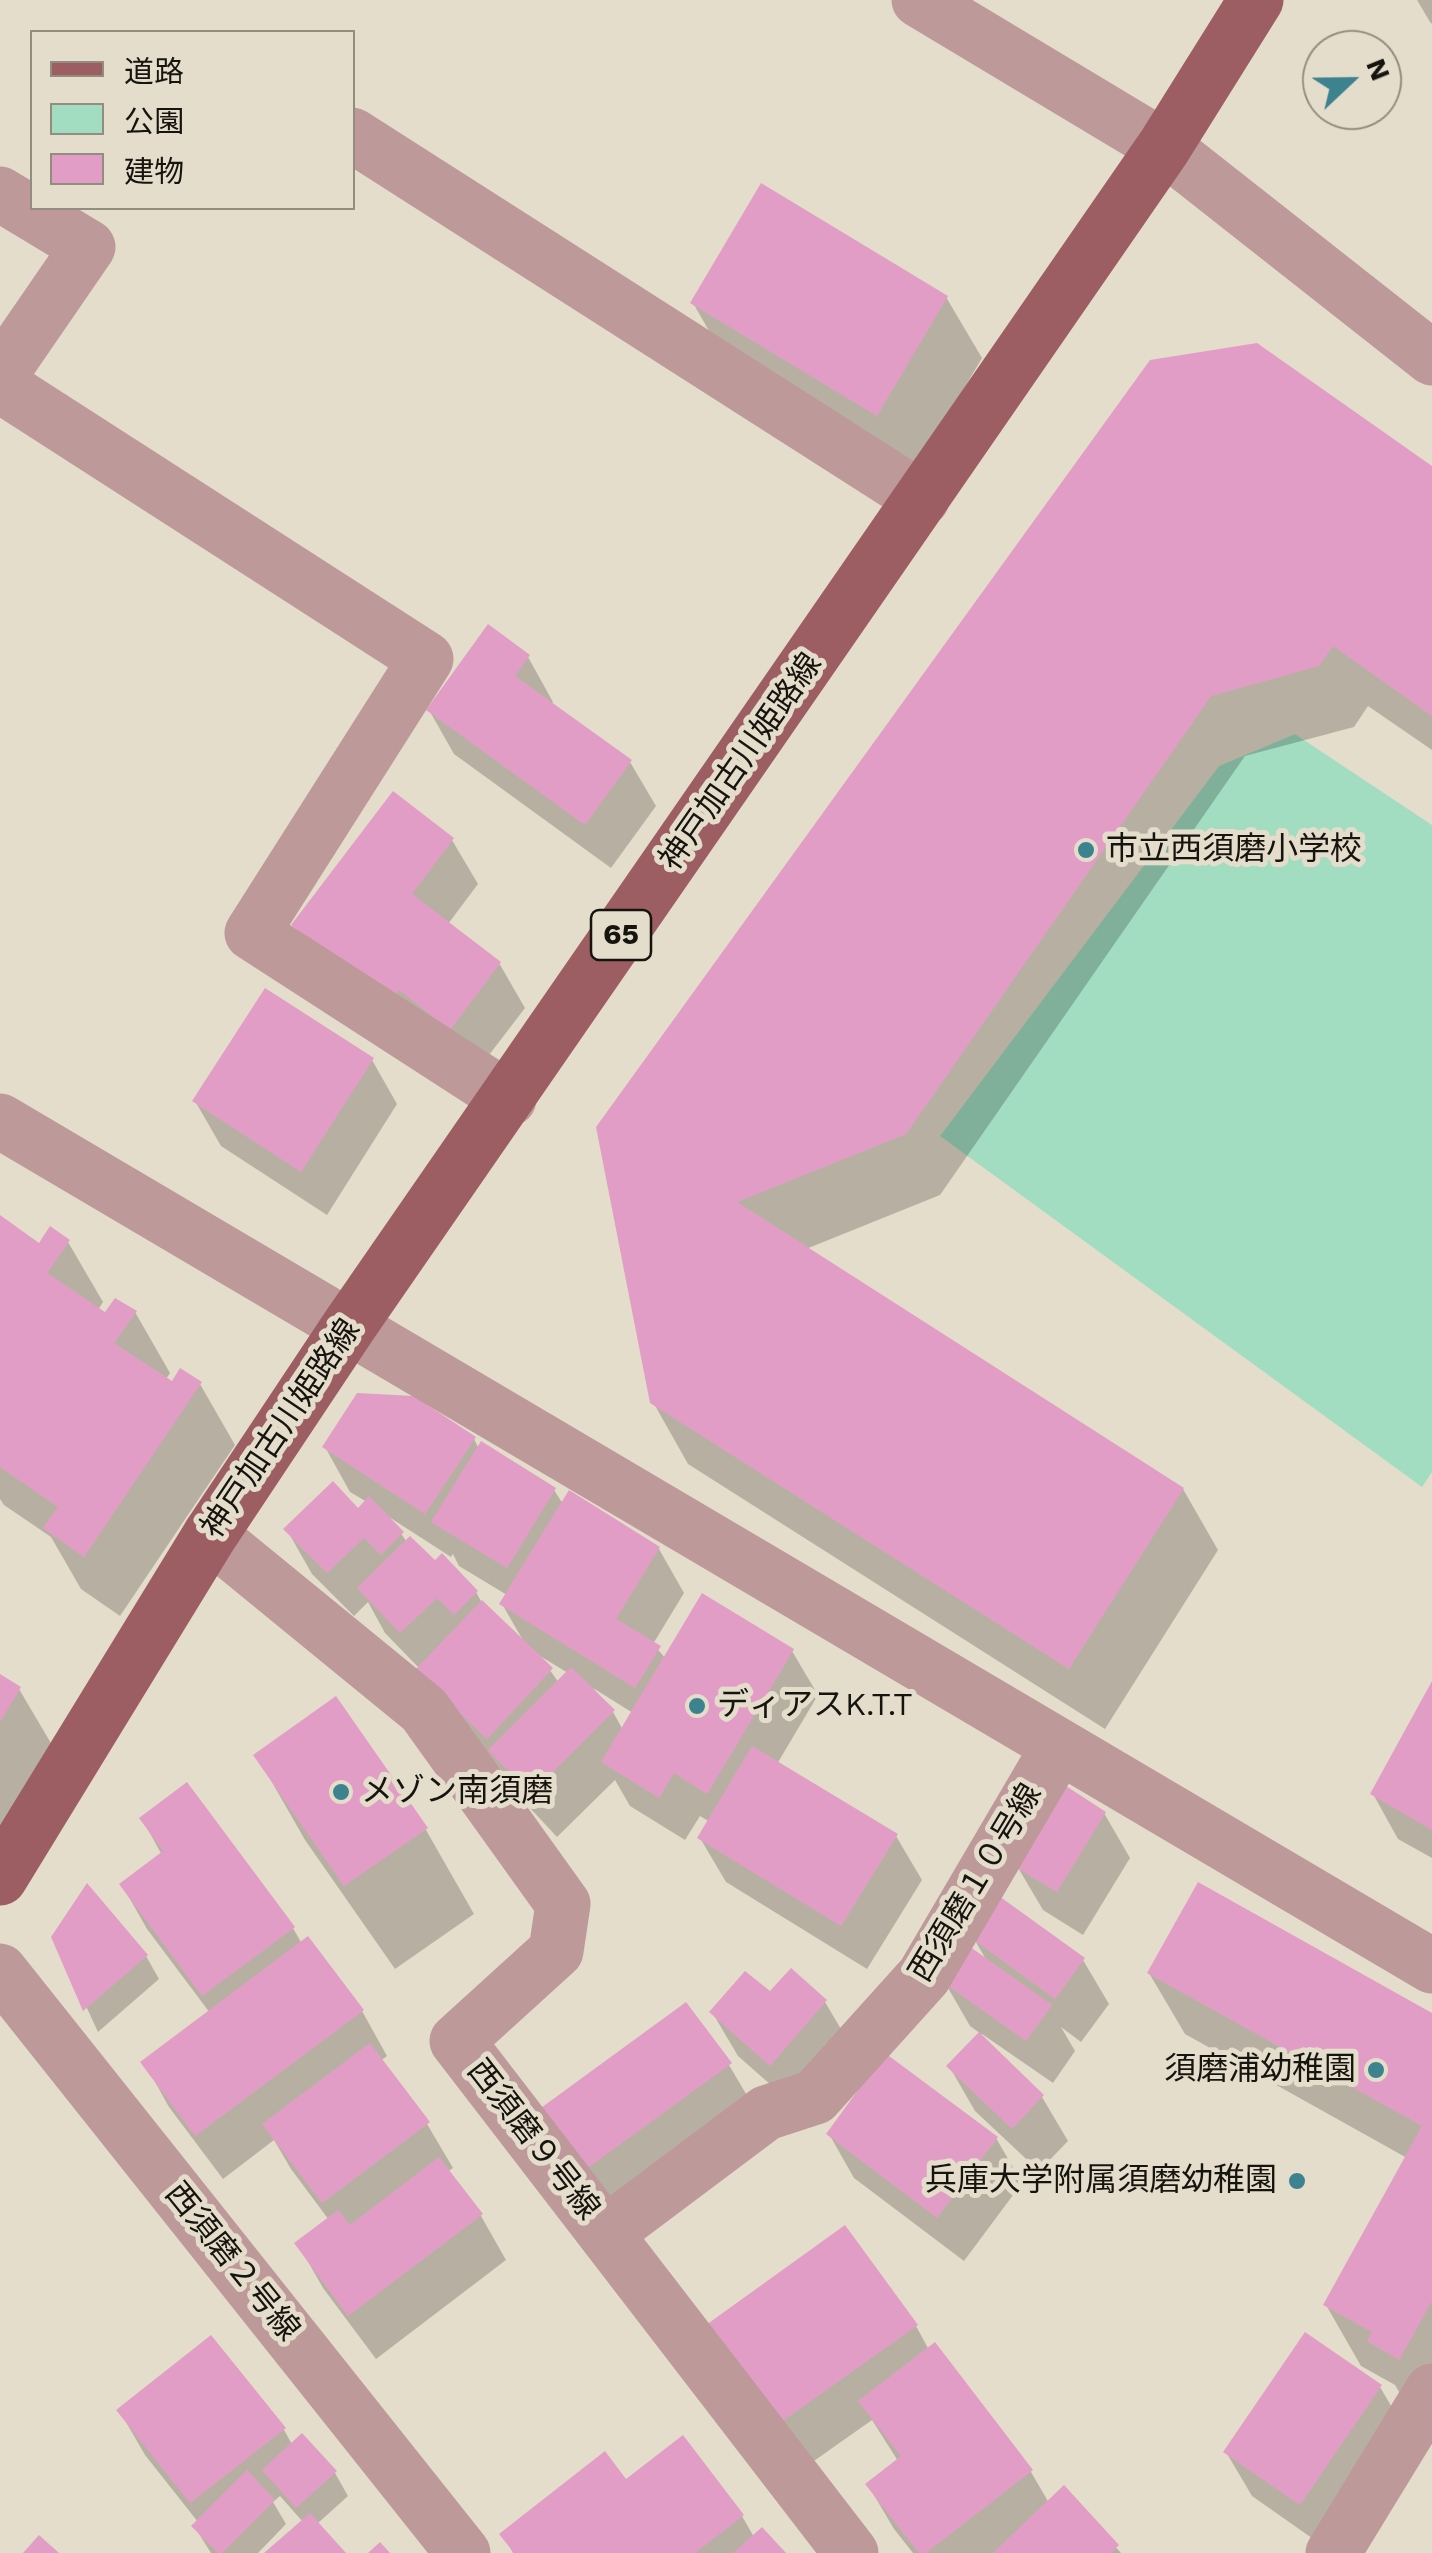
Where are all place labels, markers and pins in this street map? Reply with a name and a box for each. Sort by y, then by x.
place label: 市立西須磨小学校 [1106,831,1362,869]
marker: 市立西須磨小学校 [1075,839,1097,861]
place label: ディアスK.T.T [717,1687,913,1725]
marker: ディアスK.T.T [686,1695,708,1717]
place label: メゾン南須磨 [361,1773,553,1811]
marker: メゾン南須磨 [330,1781,352,1803]
place label: 須磨浦幼稚園 [1164,2051,1356,2089]
marker: 須磨浦幼稚園 [1365,2059,1387,2081]
place label: 兵庫大学附属須磨幼稚園 [925,2162,1277,2200]
marker: 兵庫大学附属須磨幼稚園 [1286,2170,1308,2192]

